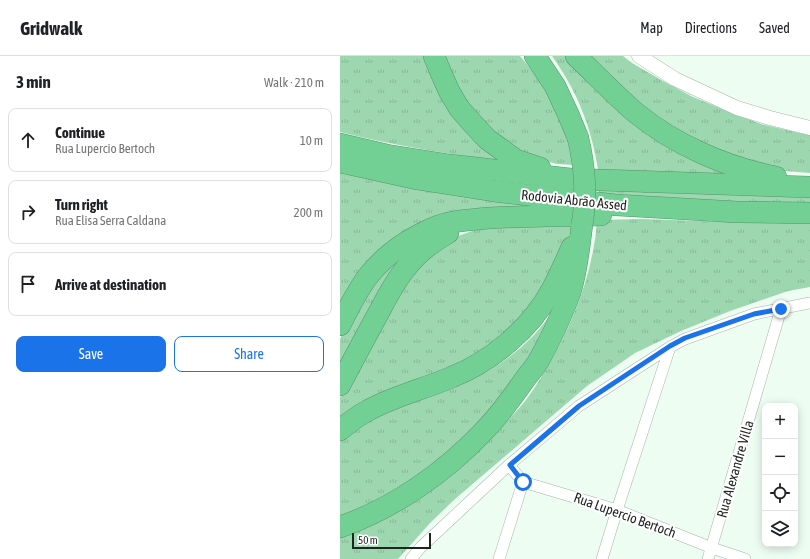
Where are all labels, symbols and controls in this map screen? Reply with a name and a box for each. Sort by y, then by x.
text: Gridwalk [20,17,82,39]
text: Map [640,20,663,36]
text: Directions [685,20,737,36]
text: Saved [759,20,790,36]
text: 3 min [16,72,51,92]
text: Walk · 210 m [264,75,324,90]
text: Continue [55,124,105,141]
icon: ahead [17,129,39,151]
text: 10 m [300,133,323,148]
text: Rua Lupercio Bertoch [55,141,155,156]
street label: Rodovia Abrão Assed [520,186,628,214]
text: Turn right [55,196,108,213]
icon: right [17,201,39,223]
text: 200 m [294,205,323,220]
text: Rua Elisa Serra Caldana [55,213,166,228]
icon: arrive [17,273,39,295]
text: Arrive at destination [55,276,166,293]
route end [772,300,790,318]
button: Save [16,336,166,372]
button: Share [174,336,324,372]
map controls [762,403,798,547]
button: + [762,403,798,439]
street label: Rua Alexandre Villa [713,418,757,520]
button: − [762,439,798,475]
route start [514,473,532,491]
button: locate [762,475,798,511]
street label: Rua Lupercio Bertoch [572,489,678,541]
button: layers [762,511,798,547]
scale bar [352,531,431,550]
text: 50 m [358,534,378,546]

